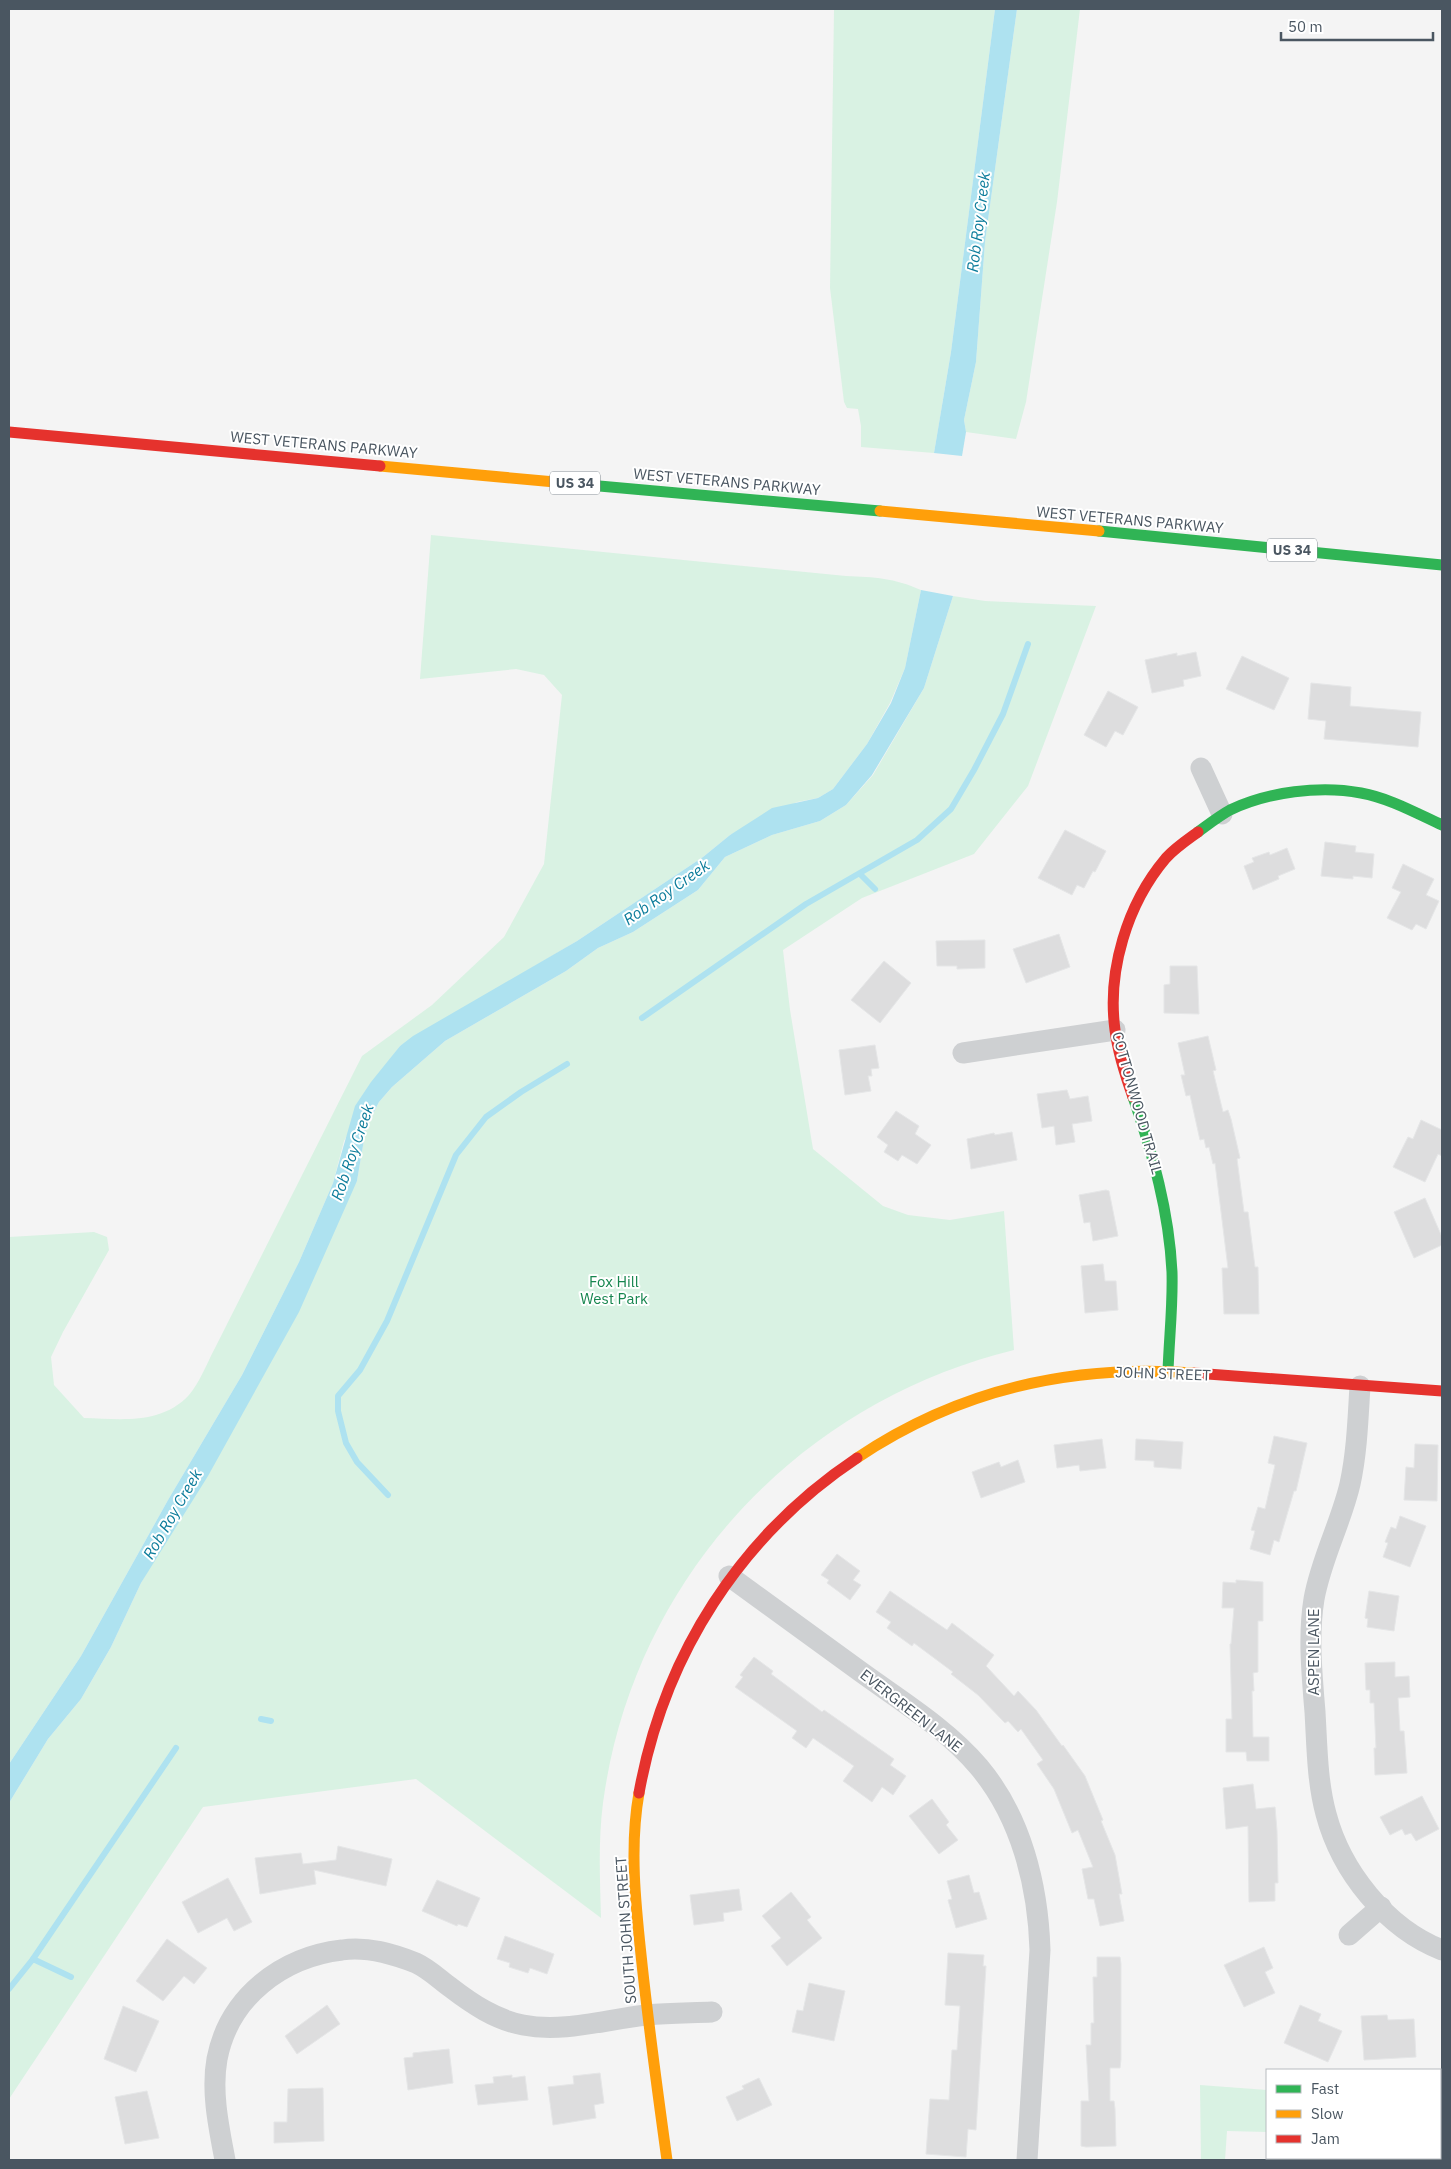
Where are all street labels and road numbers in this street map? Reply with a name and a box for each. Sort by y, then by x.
street label: WEST VETERANS PARKWAY [230,427,419,462]
street label: WEST VETERANS PARKWAY [633,464,822,499]
road number: US 34 [550,472,600,494]
street label: WEST VETERANS PARKWAY [1036,502,1225,537]
road number: US 34 [1267,538,1317,562]
street label: COTTONWOOD TRAIL [1108,1029,1167,1177]
street label: JOHN STREET [1115,1362,1212,1385]
street label: ASPEN LANE [1304,1608,1323,1696]
street label: EVERGREEN LANE [856,1665,966,1756]
street label: SOUTH JOHN STREET [611,1855,640,2005]

